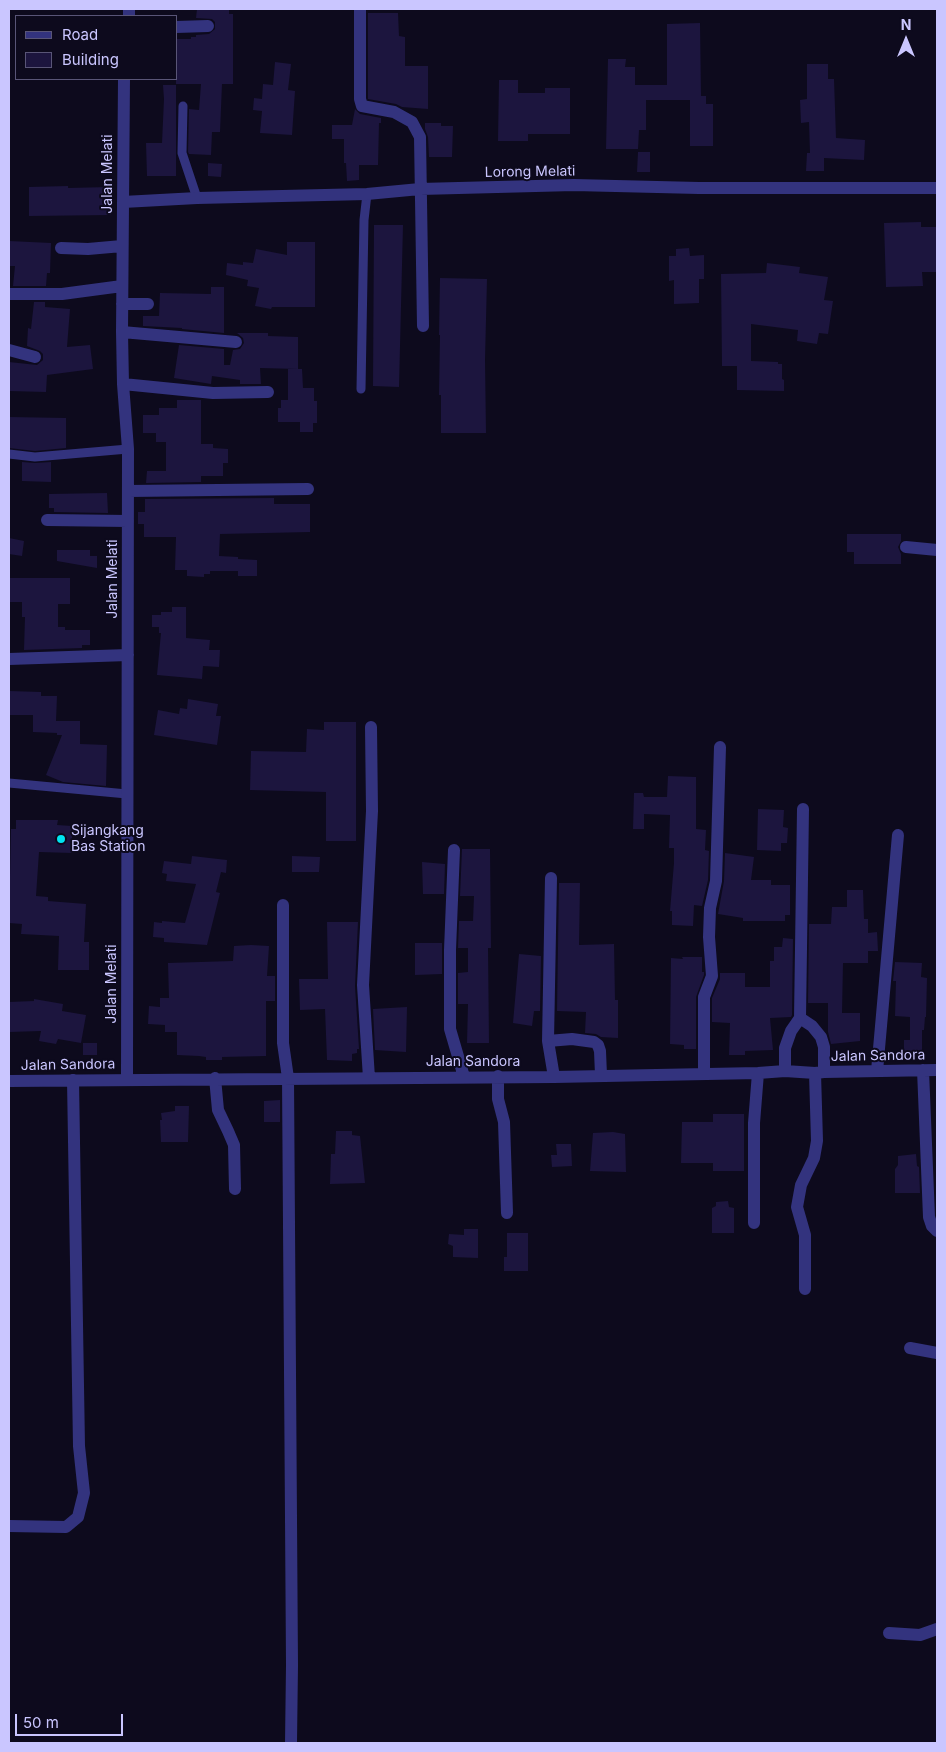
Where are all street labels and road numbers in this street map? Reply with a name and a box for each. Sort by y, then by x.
street label: Jalan Melati [100,134,116,214]
street label: Lorong Melati [485,163,575,181]
street label: Jalan Melati [105,539,121,619]
street label: Jalan Melati [104,944,120,1024]
street label: Jalan Sandora [831,1047,925,1065]
street label: Jalan Sandora [426,1054,520,1070]
street label: Jalan Sandora [21,1056,115,1074]

